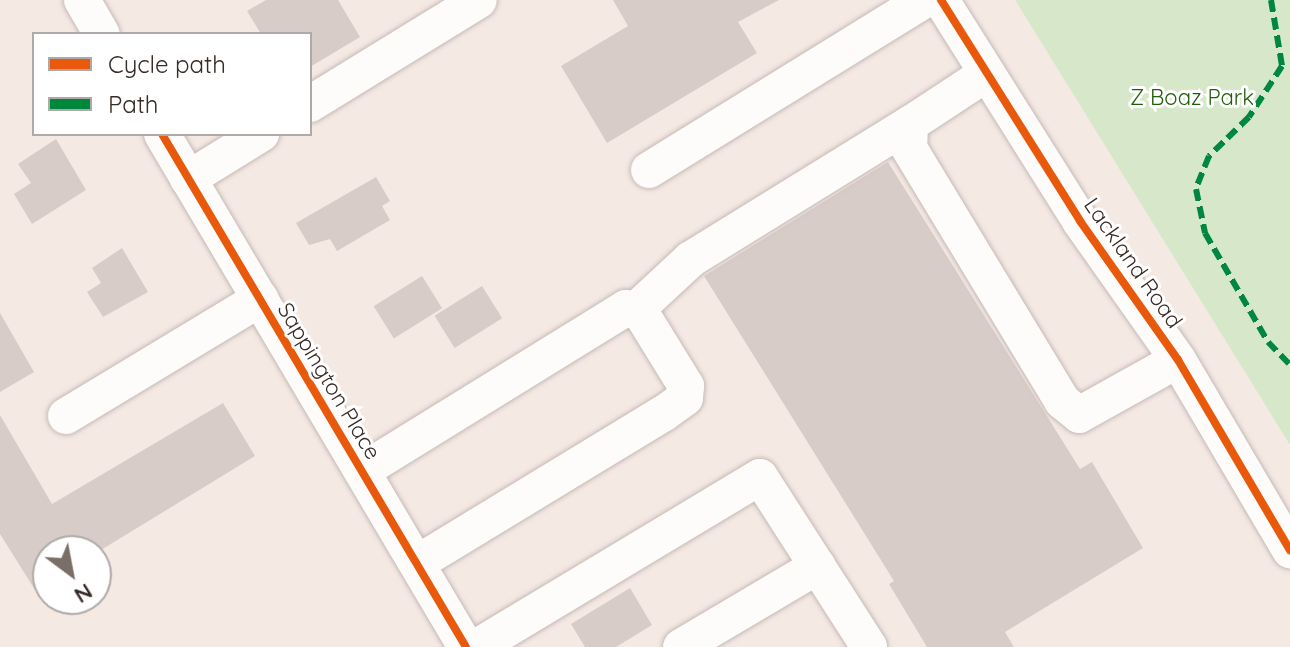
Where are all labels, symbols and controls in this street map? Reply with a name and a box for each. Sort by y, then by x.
legend [32,32,312,136]
text: Cycle path [108,49,226,79]
park label: Z Boaz Park [1130,85,1254,111]
text: Path [108,89,159,119]
street label: Lackland Road [1078,193,1188,333]
street label: Sappington Place [272,298,386,464]
north arrow [32,535,112,615]
text: N [69,577,98,610]

